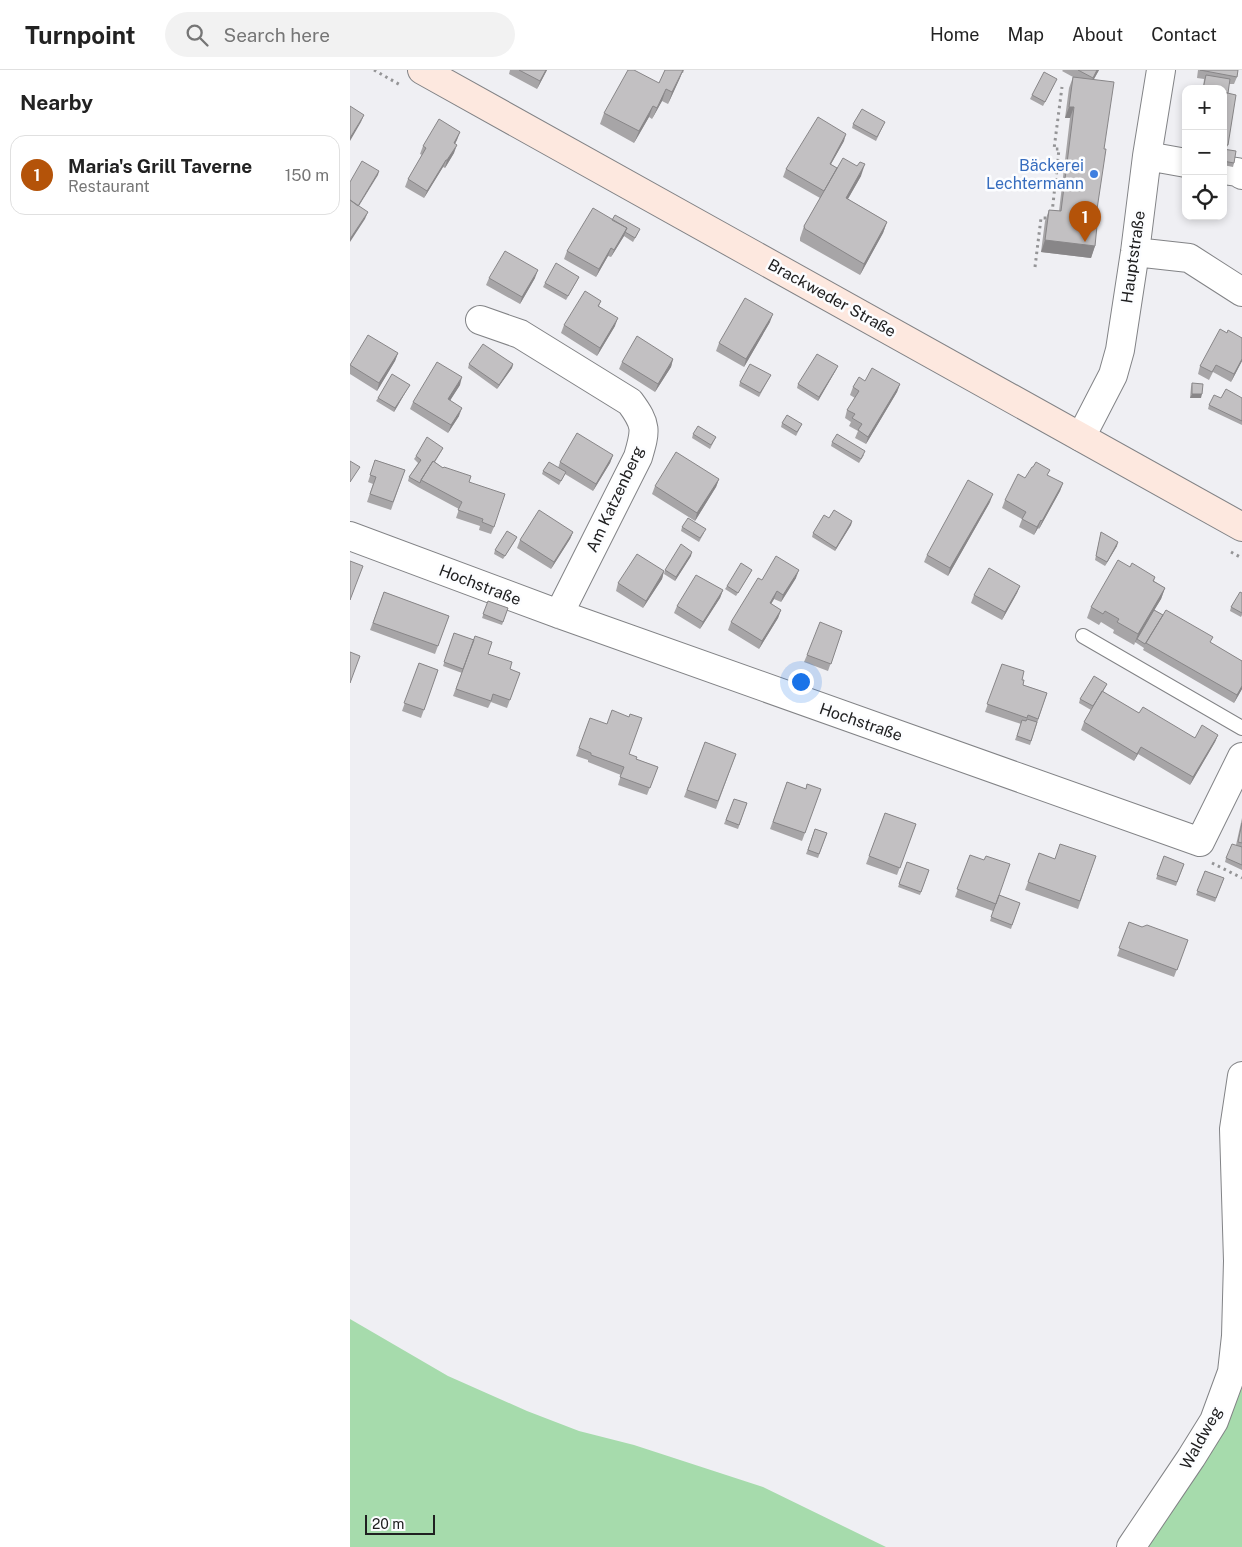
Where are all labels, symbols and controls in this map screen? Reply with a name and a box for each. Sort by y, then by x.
search box [165,12,515,57]
text: Turnpoint [25,21,135,49]
icon: search [183,21,211,49]
text: Search here [223,24,330,46]
text: Home [930,24,980,45]
text: Map [1008,24,1044,45]
text: About [1072,24,1123,45]
text: Contact [1151,24,1217,45]
map controls [1182,85,1227,220]
button: + [1182,85,1227,130]
text: Nearby [20,90,93,115]
button: − [1182,130,1227,175]
text: Maria's Grill Taverne [68,155,252,177]
place label: Bäckerei Lechtermann [986,156,1084,193]
text: 1 [34,166,40,185]
text: 150 m [285,166,329,185]
marker: Bäckerei Lechtermann [1088,168,1100,180]
button: locate [1182,175,1227,220]
text: Restaurant [68,177,150,196]
pin: 1 [1069,201,1101,242]
street label: Hauptstraße [1117,210,1149,304]
street label: Brackweder Straße [765,255,899,341]
street label: Am Katzenberg [582,443,648,555]
street label: Hochstraße [436,561,524,609]
your location [788,669,814,695]
street label: Hochstraße [817,699,905,745]
street label: Waldweg [1176,1403,1226,1473]
scale bar [365,1512,435,1535]
text: 20 m [372,1516,404,1532]

